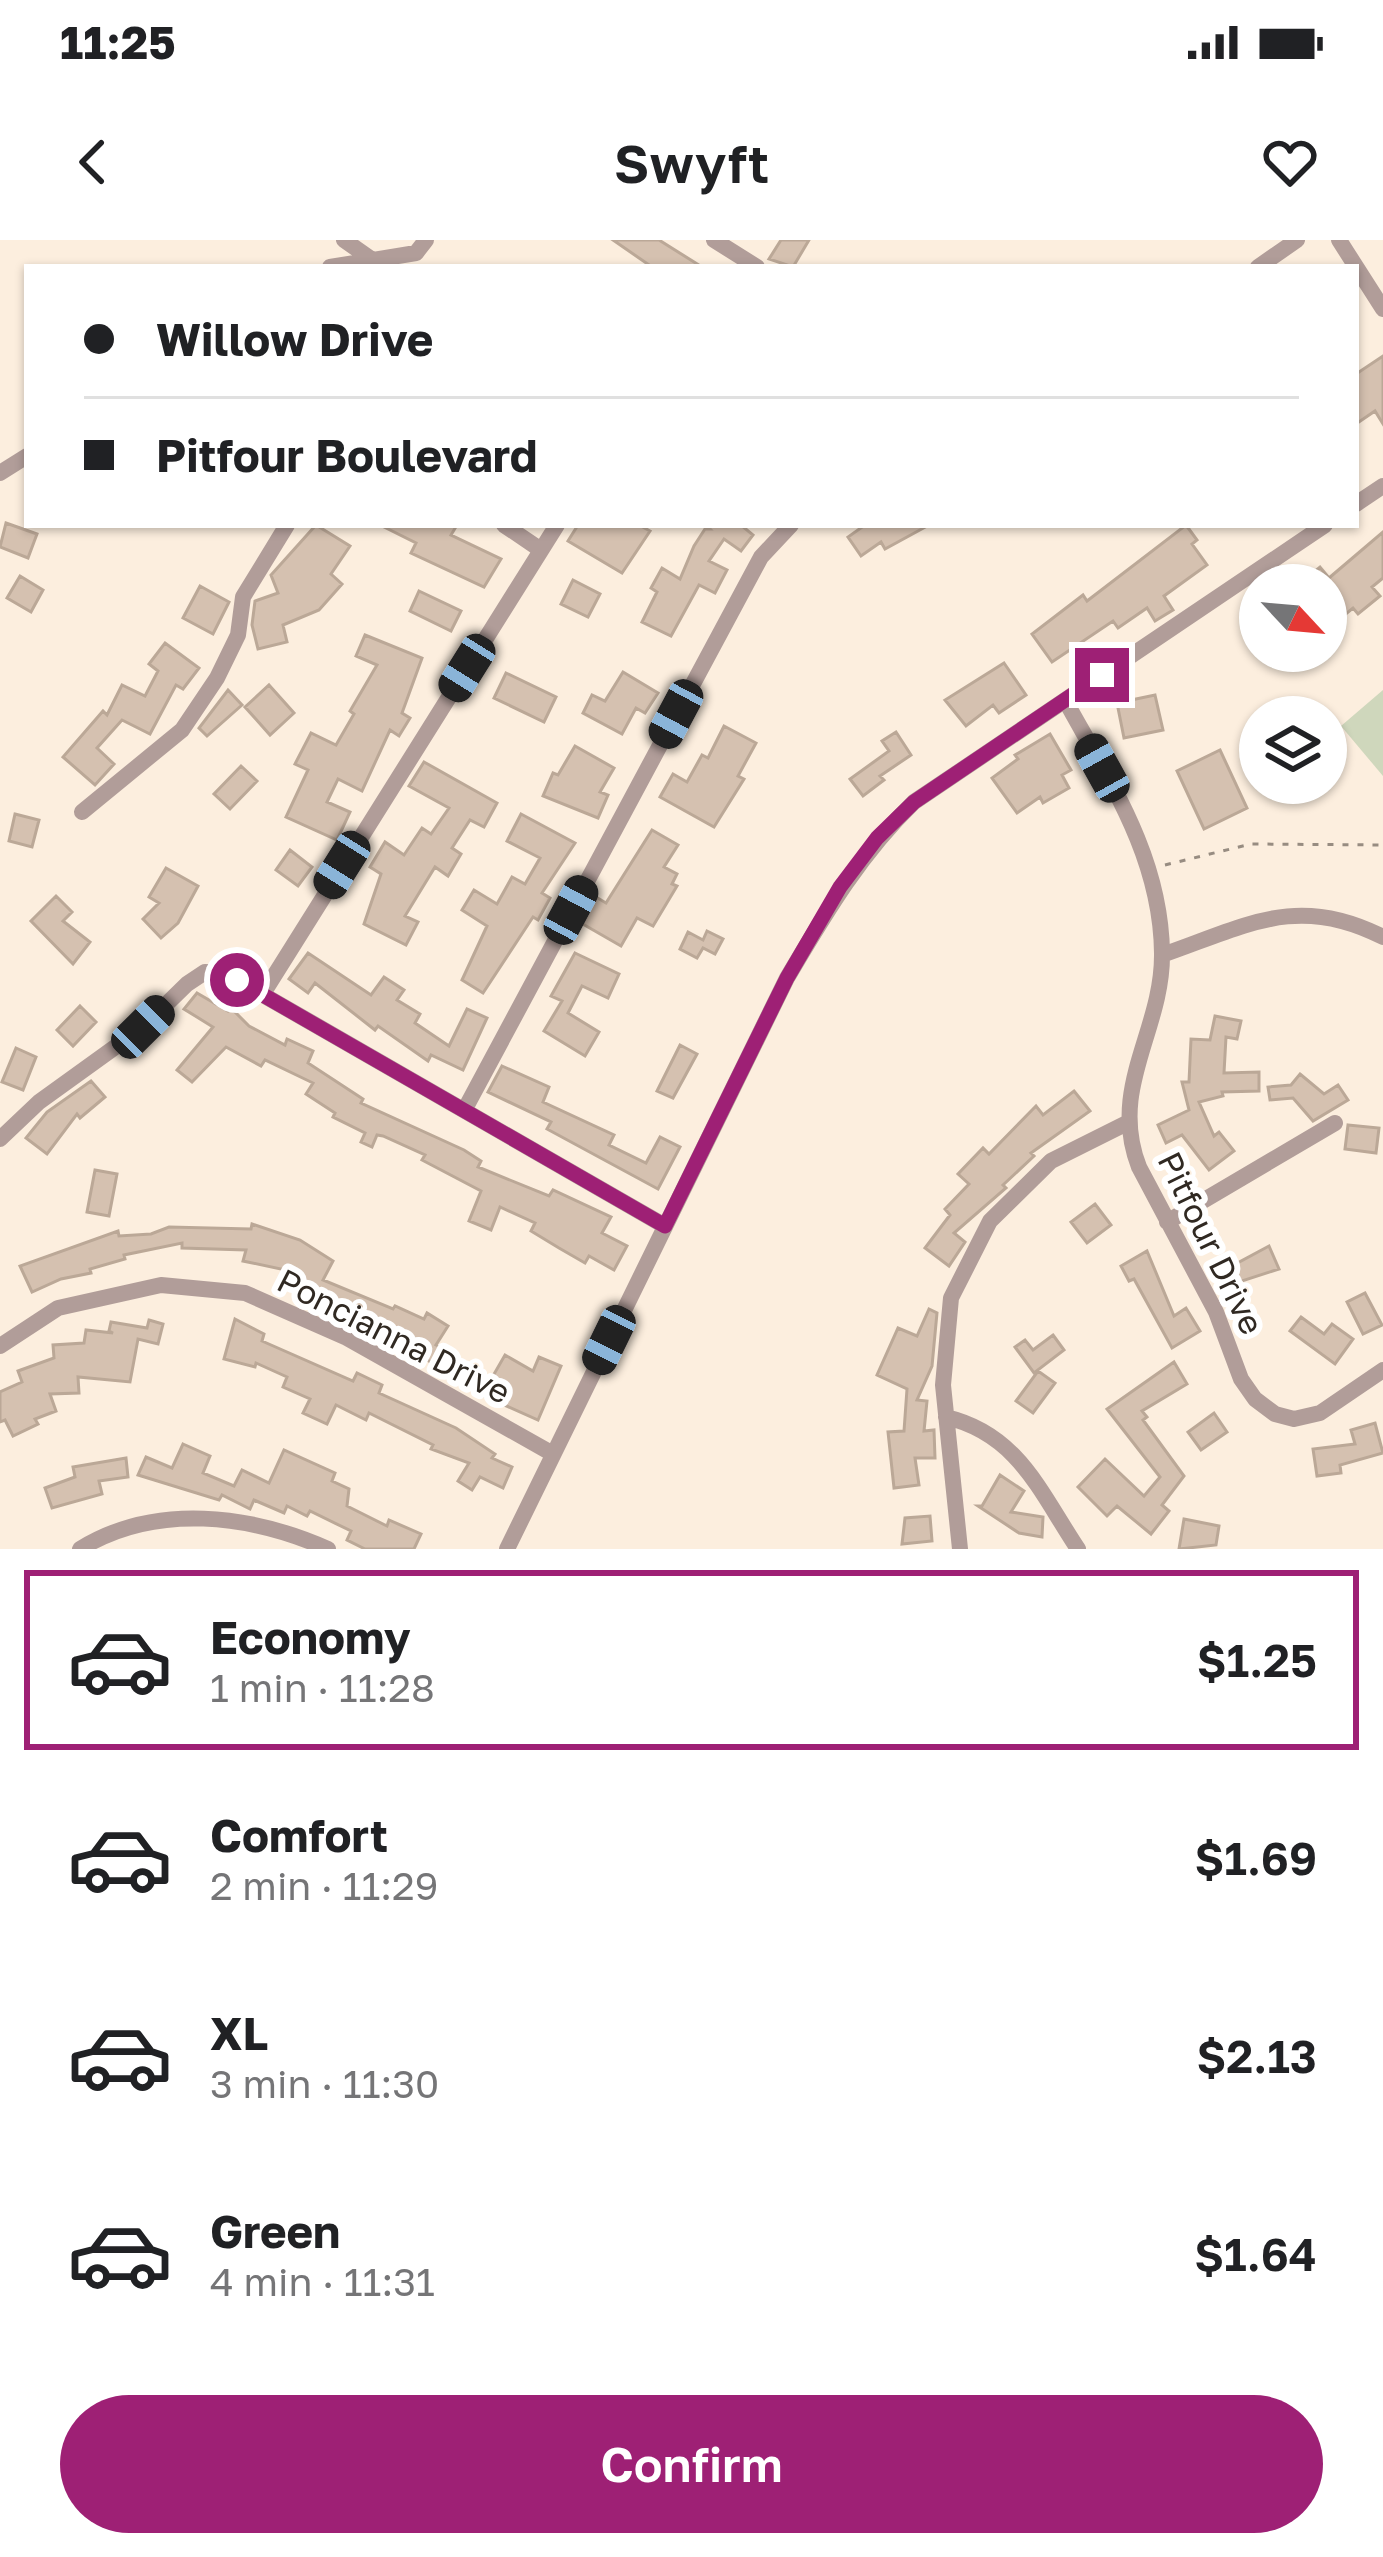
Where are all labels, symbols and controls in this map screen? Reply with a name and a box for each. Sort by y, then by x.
text: 11:25 [60,15,176,69]
icon: back [60,129,126,195]
icon: heart [1257,129,1323,195]
text: Swyft [614,130,769,195]
text: Willow Drive [156,312,433,366]
text: Pitfour Boulevard [156,428,537,482]
north arrow [1239,564,1347,672]
map controls [1239,564,1347,804]
car [433,628,501,708]
route end [1075,648,1129,702]
car [643,674,709,754]
button: layers [1239,696,1347,804]
car [1069,728,1135,808]
car [308,825,376,905]
car [538,870,604,950]
route start [210,953,264,1007]
car [105,989,181,1065]
street label: Pitfour Drive [1151,1145,1272,1340]
street label: Poncianna Drive [271,1260,517,1411]
car [577,1300,641,1380]
icon: car [66,1606,174,1714]
text: Economy [210,1610,411,1664]
text: $1.25 [1197,1633,1317,1687]
text: 1 min · 11:28 [210,1664,435,1711]
icon: car [66,1804,174,1912]
text: Comfort [210,1808,388,1862]
text: $1.69 [1195,1831,1317,1885]
text: 2 min · 11:29 [210,1862,438,1909]
icon: car [66,2002,174,2110]
text: XL [210,2006,268,2060]
text: $2.13 [1197,2029,1317,2083]
text: 3 min · 11:30 [210,2060,439,2107]
icon: car [66,2200,174,2308]
text: Green [210,2204,340,2258]
text: $1.64 [1194,2227,1317,2281]
text: 4 min · 11:31 [210,2258,435,2305]
button: Confirm [60,2395,1323,2533]

